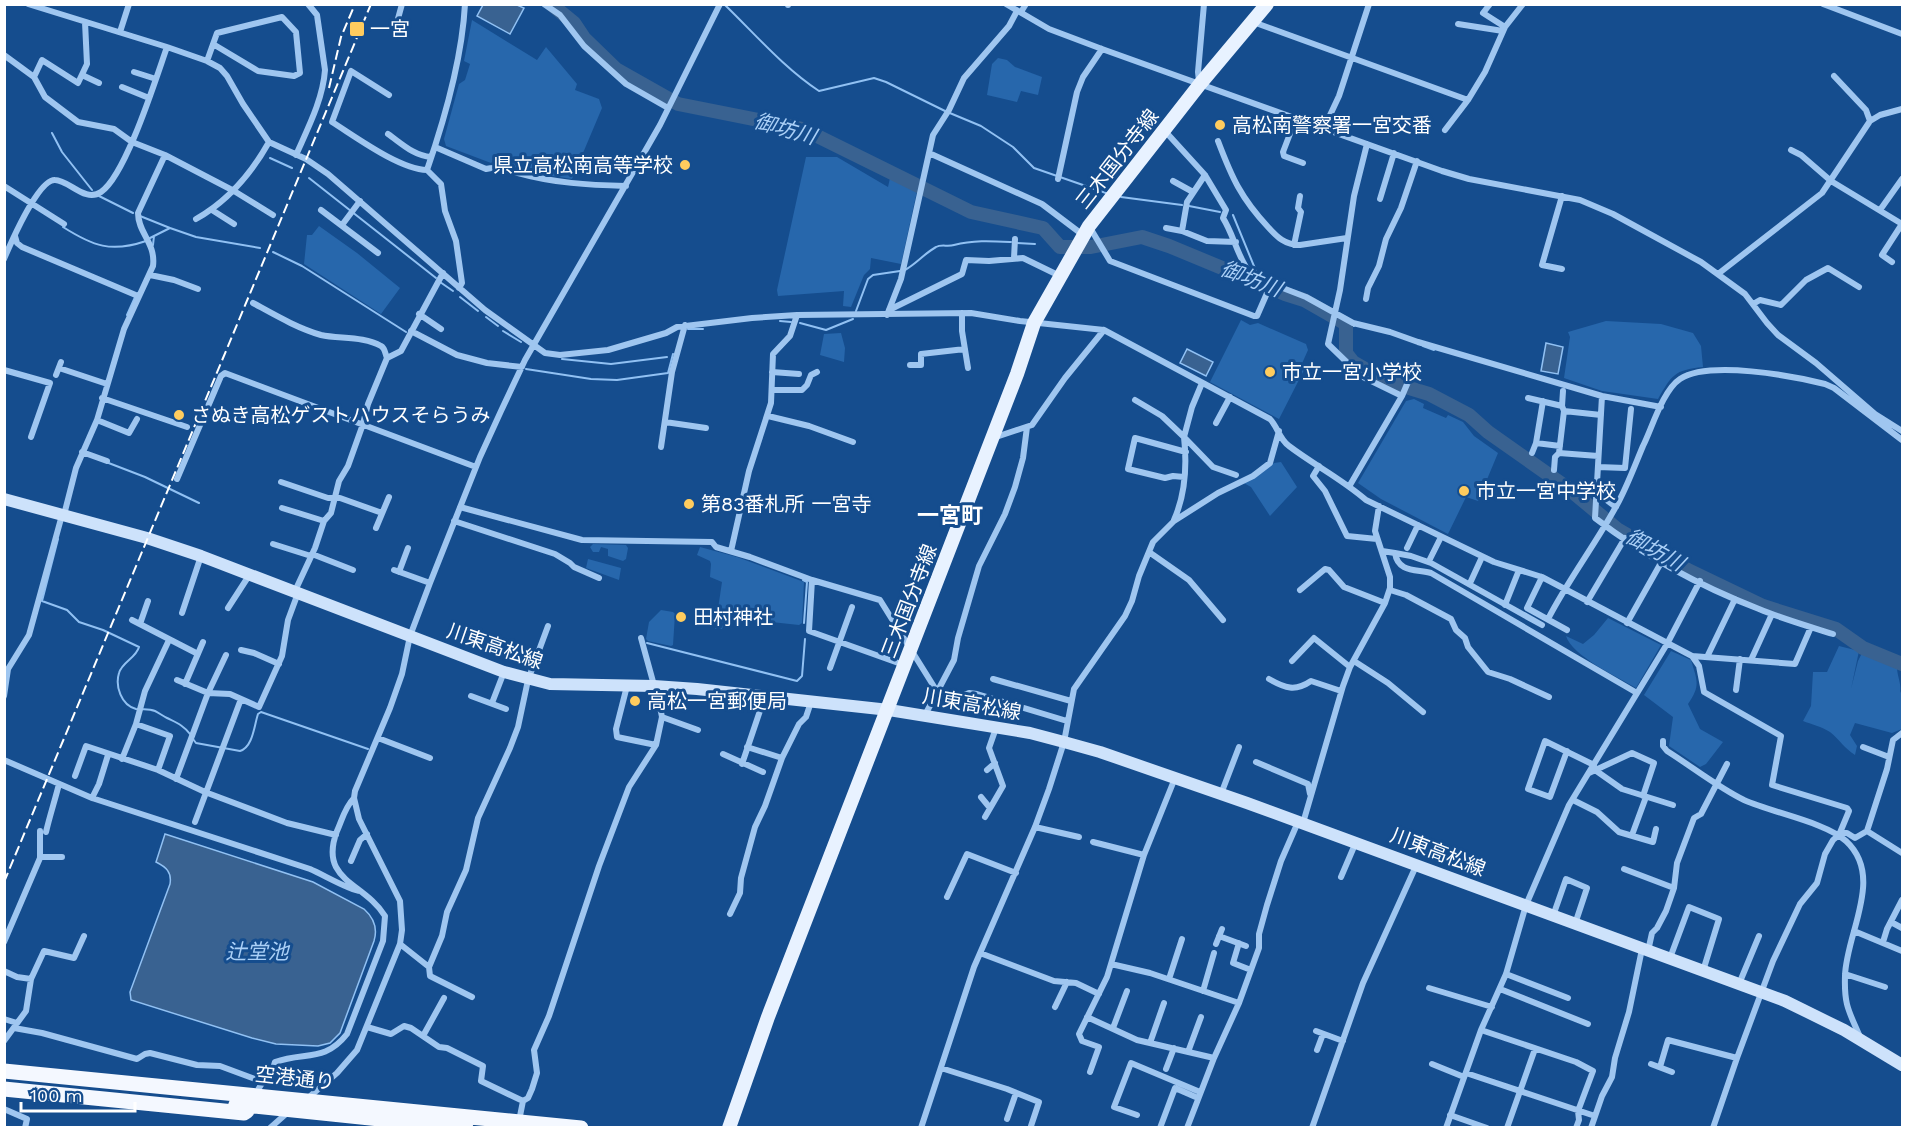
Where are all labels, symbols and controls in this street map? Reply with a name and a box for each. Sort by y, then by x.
place label: 一宮 [370,17,410,41]
marker: 一宮 [348,20,366,38]
street label: 三木国分寺線 [1071,104,1163,214]
water label: 御坊川 [751,108,821,150]
place label: 高松南警察署一宮交番 [1232,113,1432,137]
marker: 高松南警察署一宮交番 [1213,118,1227,132]
place label: 県立高松南高等学校 [493,153,673,177]
marker: 県立高松南高等学校 [678,158,692,172]
water label: 御坊川 [1217,256,1287,302]
place label: 市立一宮小学校 [1282,360,1422,384]
marker: 市立一宮小学校 [1263,365,1277,379]
place label: さぬき高松ゲストハウスそらうみ [191,403,491,427]
marker: さぬき高松ゲストハウスそらうみ [172,408,186,422]
place label: 市立一宮中学校 [1476,479,1616,503]
marker: 市立一宮中学校 [1457,484,1471,498]
place label: 第83番札所 一宮寺 [701,492,871,516]
marker: 第83番札所 一宮寺 [682,497,696,511]
district label: 一宮町 [917,503,983,528]
water label: 御坊川 [1622,523,1691,577]
street label: 三木国分寺線 [876,541,942,661]
place label: 田村神社 [693,605,773,629]
marker: 田村神社 [674,610,688,624]
street label: 川東高松線 [444,618,546,674]
street label: 川東高松線 [921,683,1023,725]
place label: 高松一宮郵便局 [647,689,787,713]
marker: 高松一宮郵便局 [628,694,642,708]
street label: 川東高松線 [1387,823,1489,881]
water label: 辻堂池 [226,939,290,964]
street label: 空港通り [254,1062,336,1094]
scale bar [21,1075,135,1113]
text: 100 m [30,1085,83,1106]

